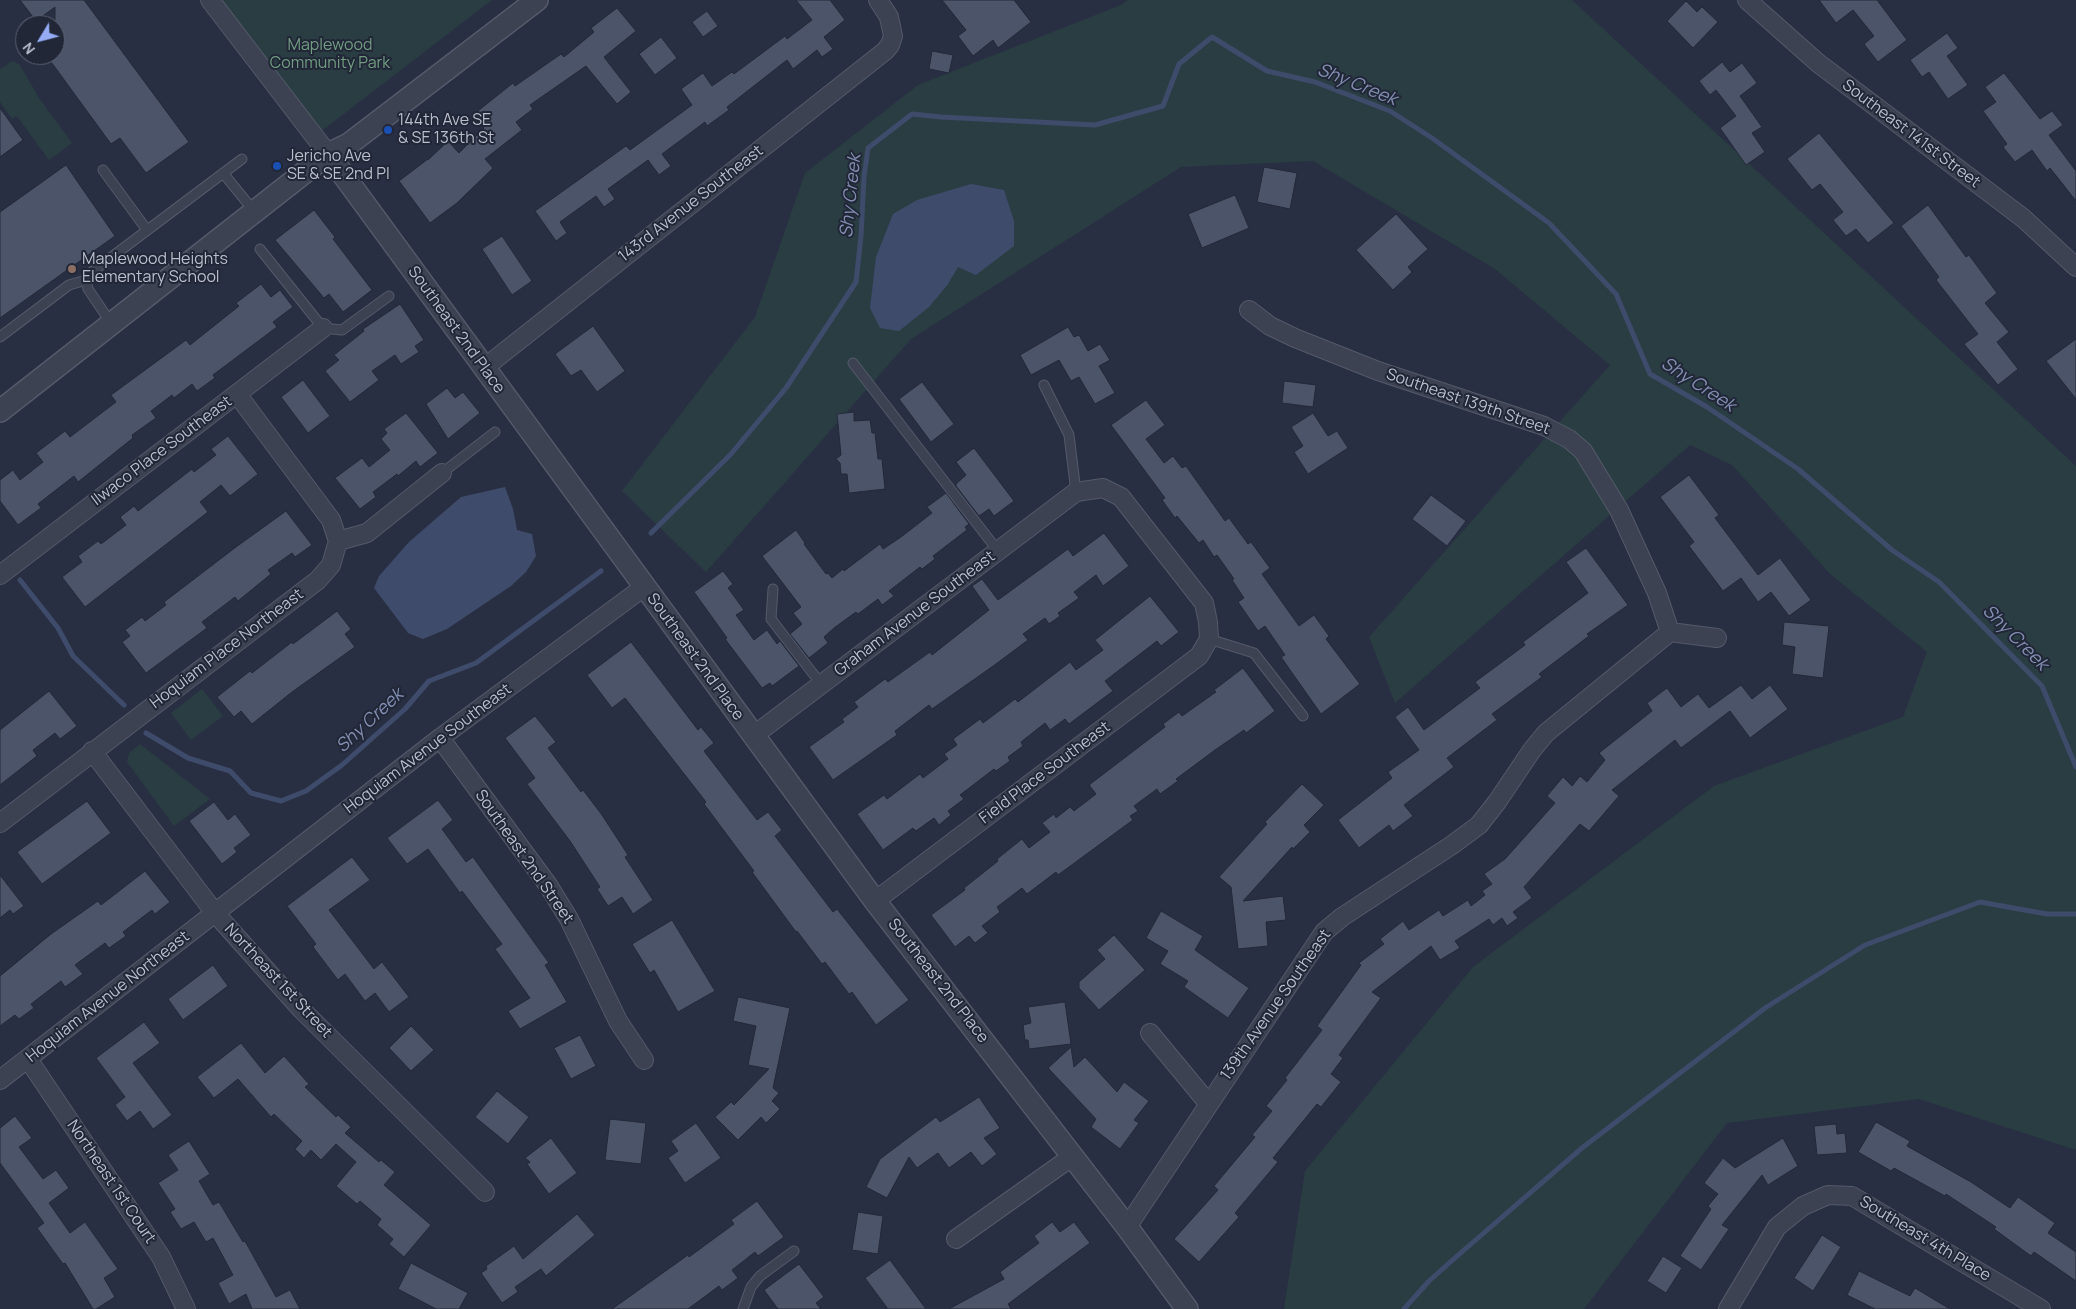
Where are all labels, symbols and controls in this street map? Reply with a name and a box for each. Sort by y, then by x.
north arrow [15,15,65,65]
park label: Maplewood Community Park [270,36,390,74]
text: N [18,39,39,58]
water label: Shy Creek [1314,59,1400,111]
street label: Southeast 141st Street [1838,76,1984,192]
place label: 144th Ave SE & SE 136th St [398,111,494,149]
marker: 144th Ave SE & SE 136th St [382,124,394,136]
street label: 143rd Avenue Southeast [615,142,767,266]
place label: Jericho Ave SE & SE 2nd Pl [287,147,390,185]
water label: Shy Creek [836,153,866,239]
marker: Jericho Ave SE & SE 2nd Pl [271,160,283,172]
place label: Maplewood Heights Elementary School [82,250,228,288]
marker: Maplewood Heights Elementary School [66,263,78,275]
street label: Southeast 2nd Place [403,263,509,397]
water label: Shy Creek [1657,353,1739,417]
street label: Southeast 139th Street [1384,365,1552,439]
street label: Ilwaco Place Southeast [88,392,236,510]
street label: Graham Avenue Southeast [831,547,999,681]
street label: Hoquiam Place Northeast [146,585,308,713]
street label: Southeast 2nd Place [642,590,748,724]
water label: Shy Creek [1978,601,2052,675]
street label: Hoquiam Avenue Southeast [341,680,515,818]
water label: Shy Creek [332,684,408,758]
street label: Field Place Southeast [976,718,1114,828]
street label: Southeast 2nd Street [471,786,577,928]
street label: Southeast 2nd Place [884,915,992,1047]
street label: Northeast 1st Street [220,920,336,1042]
street label: 139th Avenue Southeast [1217,926,1335,1084]
street label: Hoquiam Avenue Northeast [23,927,193,1067]
street label: Northeast 1st Court [62,1117,160,1247]
street label: Southeast 4th Place [1856,1192,1994,1286]

